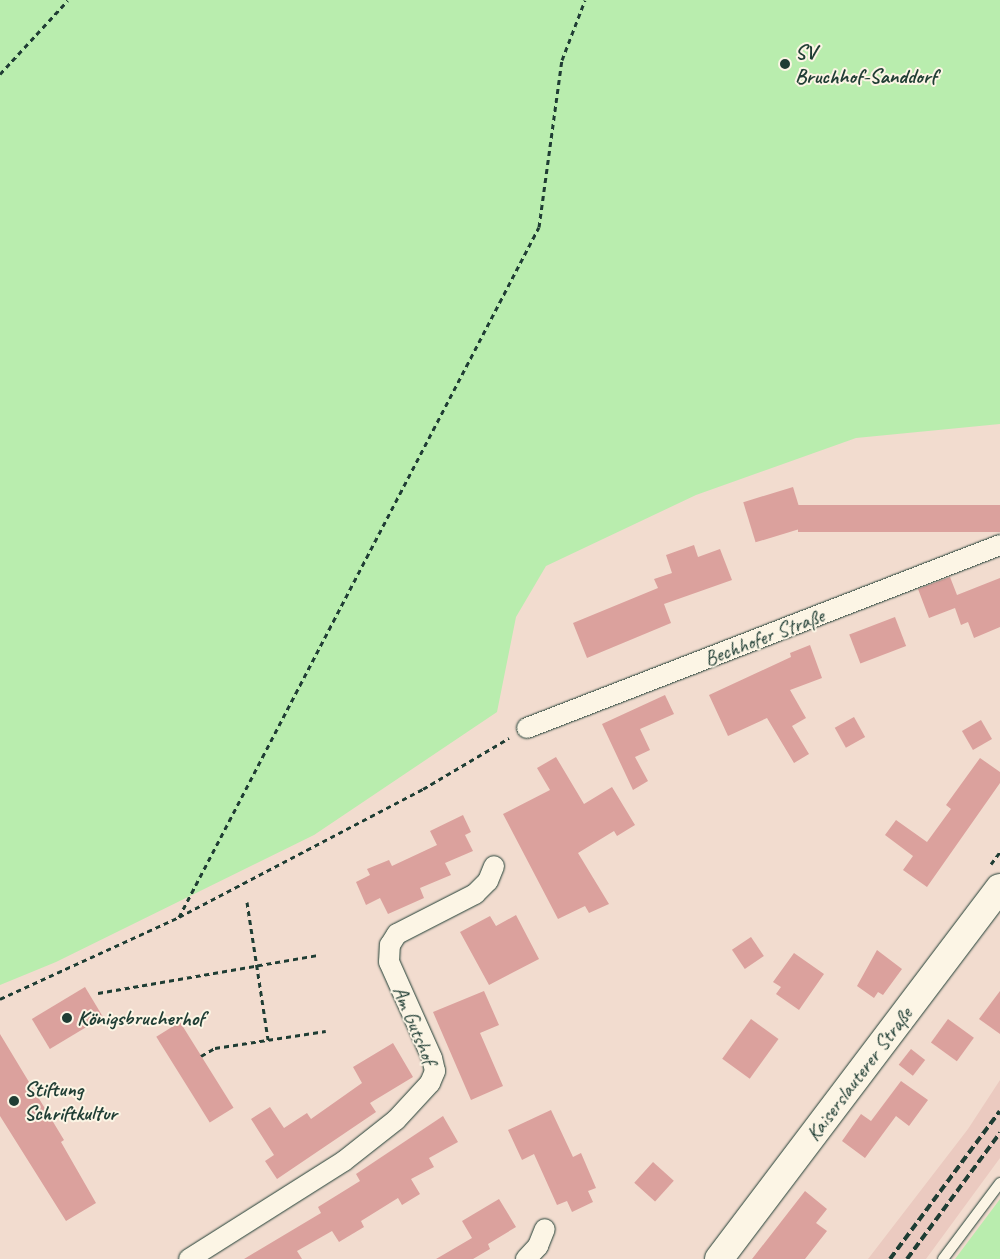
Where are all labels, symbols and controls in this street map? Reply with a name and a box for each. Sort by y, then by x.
place label: SV Bruchhof-Sanddorf [795,39,937,89]
marker: SV Bruchhof-Sanddorf [779,58,791,70]
street label: Bechhofer Straße [700,603,828,671]
street label: Am Gutshof [388,982,442,1068]
street label: Kaiserslauterer Straße [800,1002,918,1146]
place label: Königsbrucherhof [77,1005,205,1031]
marker: Königsbrucherhof [61,1012,73,1024]
place label: Stiftung Schriftkultur [24,1076,117,1126]
marker: Stiftung Schriftkultur [8,1095,20,1107]

